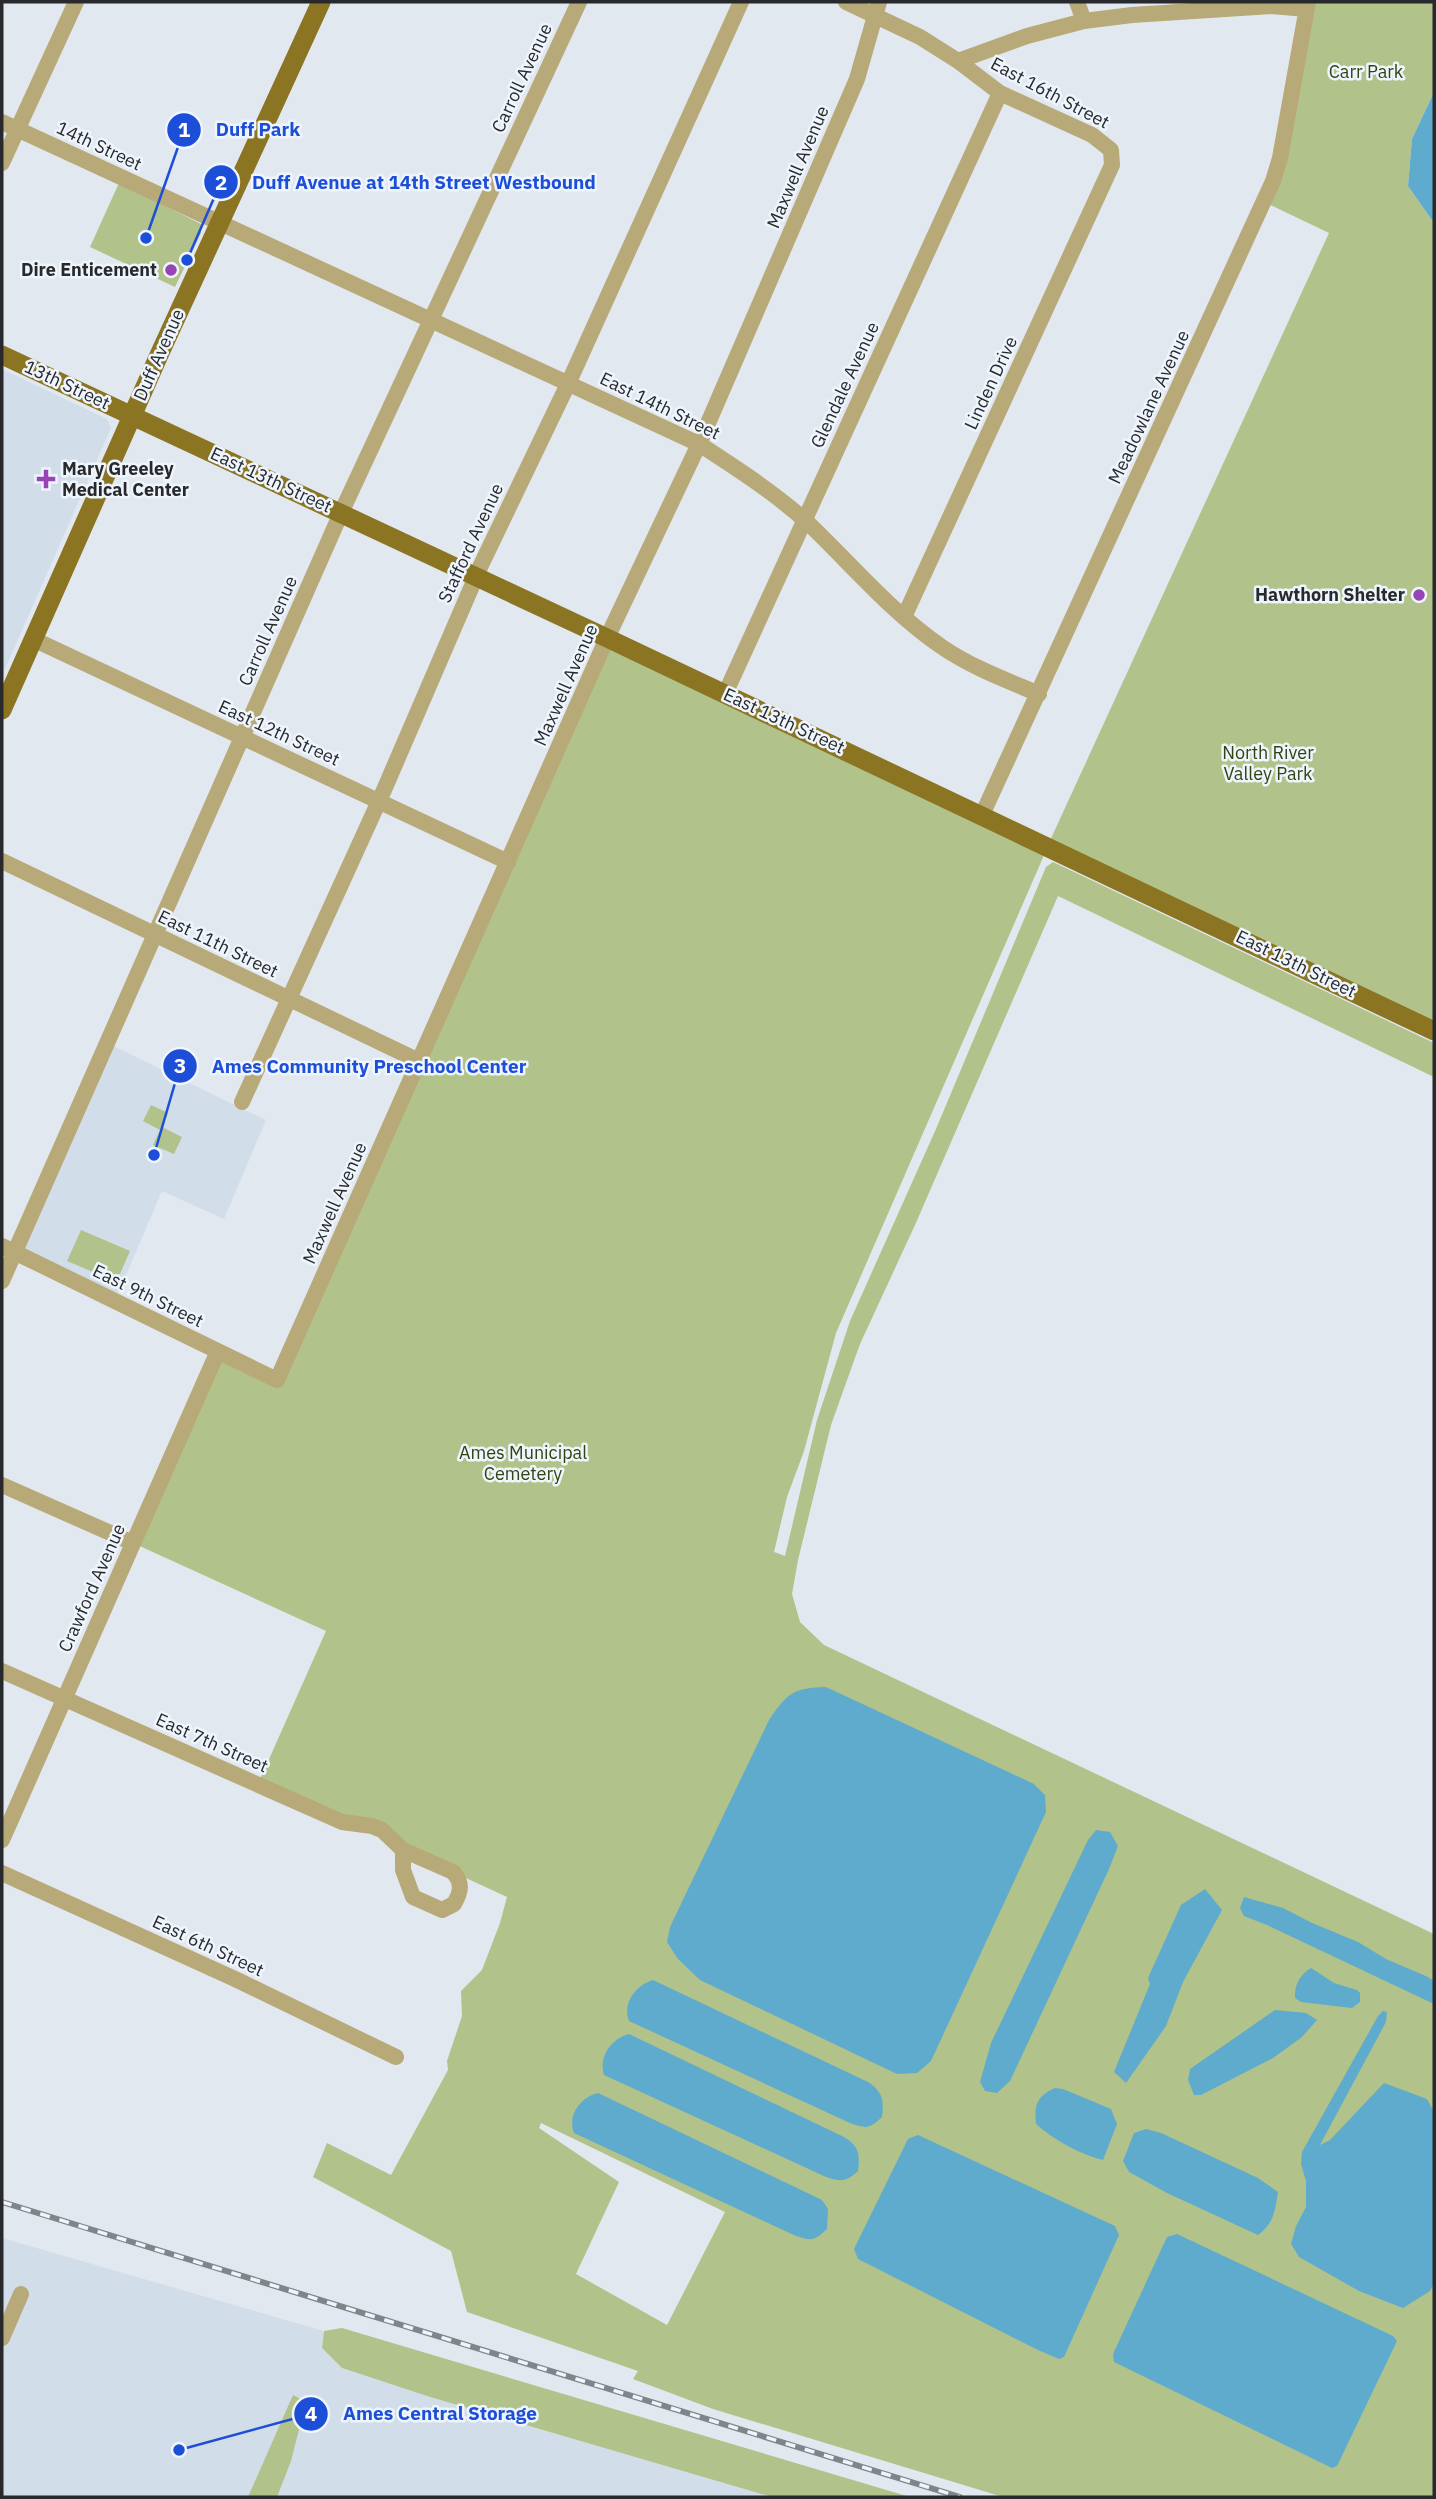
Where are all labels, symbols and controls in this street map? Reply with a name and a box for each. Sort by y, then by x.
street label: Carroll Avenue [486,19,557,136]
street label: East 16th Street [987,52,1114,133]
park label: Carr Park [1329,60,1404,83]
street label: Maxwell Avenue [761,102,834,232]
callout: Duff Park [166,110,314,150]
text: 1 [178,115,191,143]
street label: 14th Street [53,116,146,175]
text: Duff Park [216,117,300,141]
callout: Duff Avenue at 14th Street Westbound [203,162,610,202]
text: 2 [215,168,227,196]
text: Duff Avenue at 14th Street Westbound [252,170,596,194]
place label: Dire Enticement [21,258,157,281]
marker: Dire Enticement [163,262,179,278]
street label: Duff Avenue [128,305,189,404]
street label: Glendale Avenue [805,318,884,452]
street label: Meadowlane Avenue [1103,326,1194,487]
street label: Linden Drive [959,332,1022,433]
street label: 13th Street [21,355,114,414]
street label: East 14th Street [596,366,724,445]
street label: East 13th Street [207,441,335,518]
place label: Mary Greeley Medical Center [62,457,189,501]
marker: Mary Greeley Medical Center [36,469,56,489]
street label: Stafford Avenue [433,479,508,606]
street label: Carroll Avenue [233,572,302,689]
place label: Hawthorn Shelter [1255,583,1405,606]
marker: Hawthorn Shelter [1411,587,1427,603]
street label: Maxwell Avenue [528,620,603,749]
street label: East 13th Street [720,682,848,759]
street label: East 12th Street [215,694,343,771]
park label: North River Valley Park [1222,741,1314,785]
street label: East 11th Street [154,904,282,983]
street label: East 13th Street [1232,924,1360,1003]
callout: Ames Community Preschool Center [163,1046,540,1086]
text: 3 [174,1051,186,1079]
text: Ames Community Preschool Center [212,1054,527,1078]
street label: Maxwell Avenue [297,1138,372,1267]
street label: East 9th Street [89,1259,207,1332]
park label: Ames Municipal Cemetery [459,1441,587,1485]
street label: Crawford Avenue [53,1520,130,1656]
street label: East 7th Street [153,1708,272,1778]
street label: East 6th Street [149,1910,268,1981]
callout: Ames Central Storage [294,2394,550,2434]
text: 4 [305,2399,317,2427]
text: Ames Central Storage [343,2401,537,2425]

